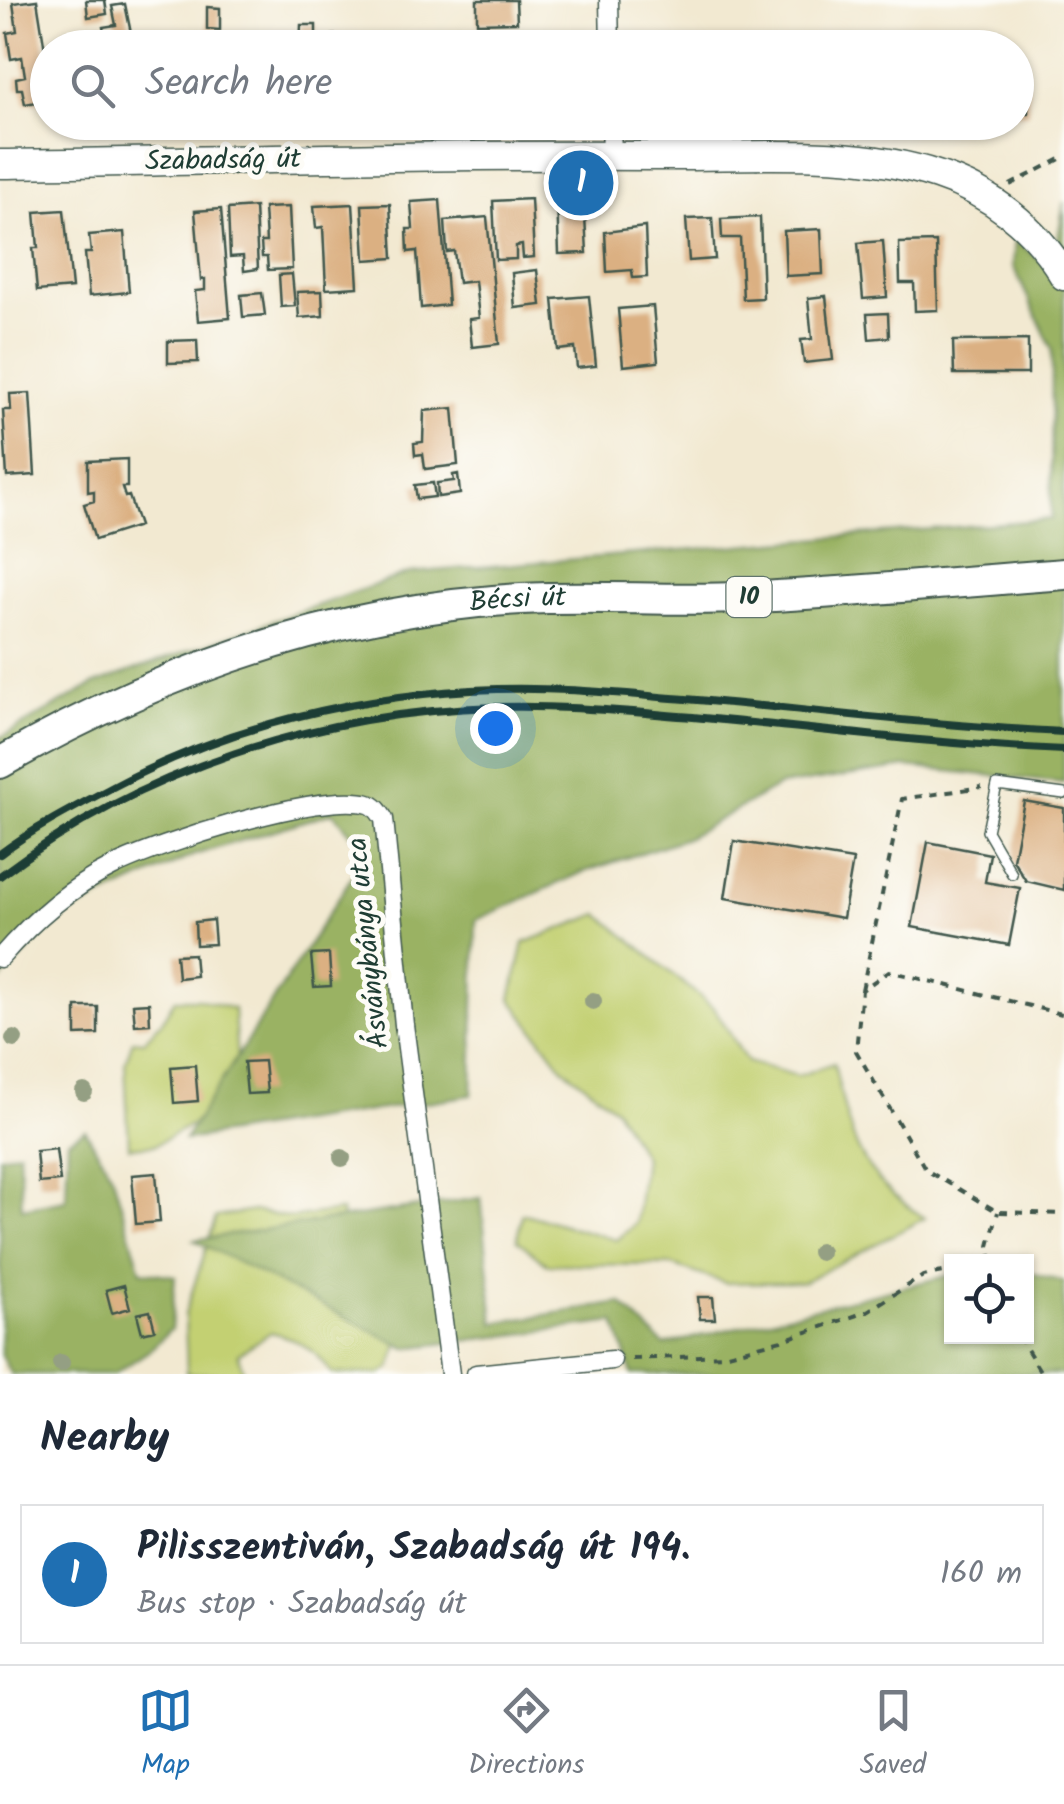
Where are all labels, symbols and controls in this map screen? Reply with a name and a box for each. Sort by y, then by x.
search box [30,30,1034,140]
text: Search here [145,55,332,115]
icon: search [65,58,120,113]
street label: Szabadság út [145,137,303,185]
pin: 1 [548,146,614,220]
street label: Bécsi út [467,575,568,625]
road number: 10 [726,577,772,617]
your location [470,703,521,754]
street label: Ásványbánya utca [336,835,402,1051]
map controls [944,1254,1034,1344]
button: locate [944,1254,1034,1344]
text: Nearby [40,1406,169,1473]
text: Pilisszentiván, Szabadság út 194. [137,1519,690,1579]
text: 1 [70,1549,79,1600]
text: 160 m [940,1549,1022,1600]
text: Bus stop · Szabadság út [137,1579,467,1630]
tab: Map [138,1683,193,1788]
tab: Directions [468,1683,584,1788]
tab: Saved [860,1683,926,1788]

